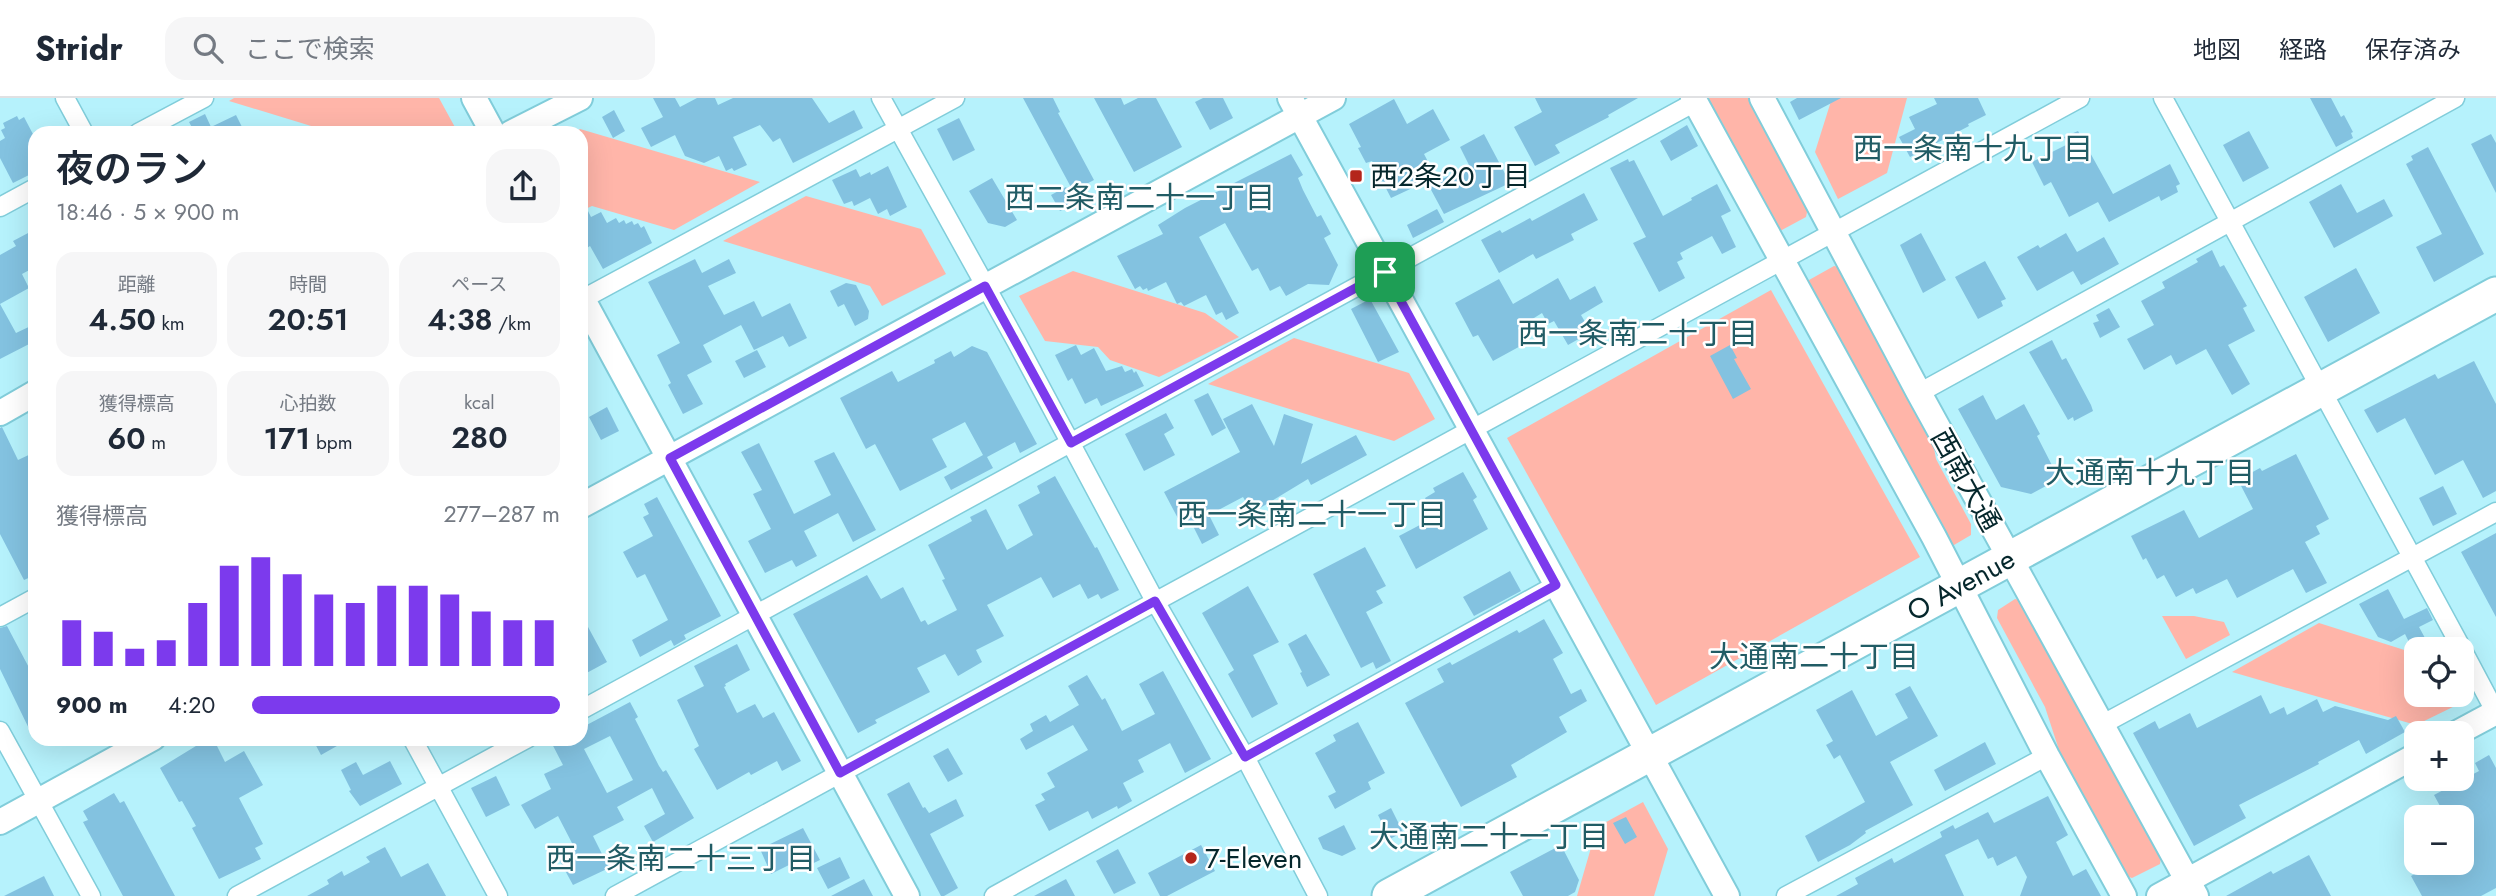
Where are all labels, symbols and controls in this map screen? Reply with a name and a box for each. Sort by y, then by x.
search box [165,17,655,80]
text: Stridr [35,25,123,72]
icon: search [189,29,227,67]
text: ここで検索 [245,30,375,68]
text: 地図 [2193,32,2241,67]
text: 経路 [2279,32,2327,67]
text: 保存済み [2365,32,2461,67]
district label: 西一条南十九丁目 [1853,127,2093,170]
text: 夜のラン [56,141,208,196]
button: share [486,149,560,223]
place label: 西2条20丁目 [1370,156,1531,197]
marker: 西2条20丁目 [1348,168,1364,184]
district label: 西二条南二十一丁目 [1005,176,1275,219]
text: 18:46 · 5 × 900 m [56,195,239,229]
pin [1355,242,1415,302]
icon: arrive [1366,253,1404,291]
text: 距離 [118,271,156,298]
text: 時間 [289,271,327,298]
text: ペース [451,271,507,298]
text: 4.50 [89,298,156,341]
text: 20:51 [268,298,348,341]
text: 4:38 [427,298,493,341]
text: km [156,310,185,337]
text: /km [493,310,531,337]
district label: 西一条南二十丁目 [1518,312,1758,355]
text: kcal [464,389,495,416]
text: 獲得標高 [99,390,175,417]
text: 心拍数 [279,390,337,417]
text: 280 [451,416,507,459]
text: 60 [107,417,146,460]
text: 171 [263,417,310,460]
street label: 西南大通 [1921,421,2011,539]
text: m [146,429,166,456]
text: bpm [310,429,353,456]
district label: 大通南十九丁目 [2045,451,2255,494]
district label: 西一条南二十一丁目 [1177,493,1447,536]
text: 277–287 m [444,497,560,531]
text: 獲得標高 [56,499,148,533]
street label: O Avenue [1900,539,2022,631]
district label: 大通南二十丁目 [1709,635,1919,678]
map controls [2404,637,2474,875]
button: locate [2404,637,2474,707]
text: 900 m [56,688,128,722]
text: 4:20 [168,688,215,722]
button: + [2404,721,2474,791]
button: − [2404,805,2474,875]
district label: 大通南二十一丁目 [1369,815,1609,858]
district label: 西一条南二十三丁目 [546,837,816,880]
place label: 7-Eleven [1205,838,1302,879]
marker: 7-Eleven [1183,850,1199,866]

